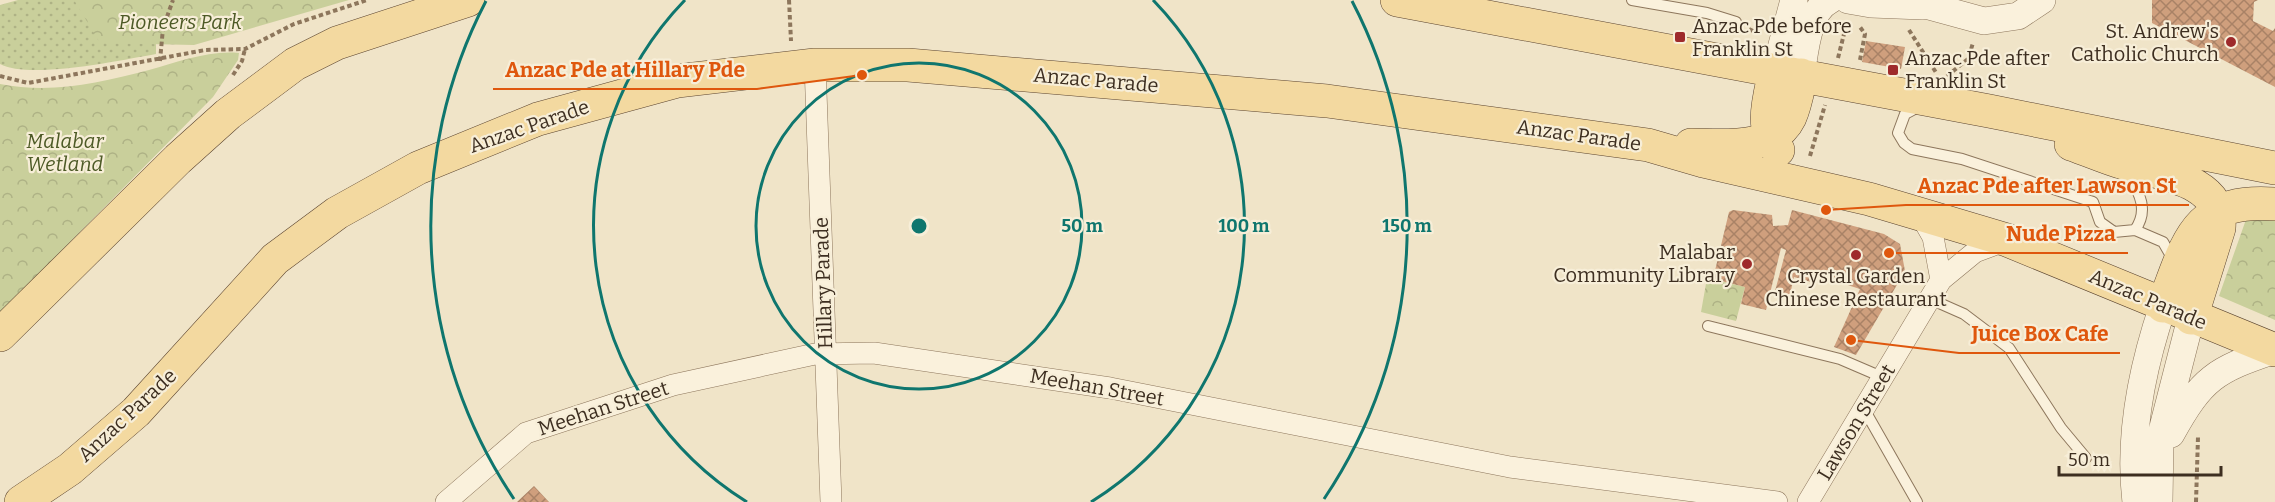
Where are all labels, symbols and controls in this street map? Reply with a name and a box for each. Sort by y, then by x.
park label: Pioneers Park [118,10,242,34]
place label: Anzac Pde before Franklin St [1692,14,1852,61]
place label: St. Andrew's Catholic Church [2071,19,2220,66]
marker: Anzac Pde before Franklin St [1673,30,1687,44]
marker: St. Andrew's Catholic Church [2224,35,2238,49]
place label: Anzac Pde after Franklin St [1905,46,2050,93]
callout: Anzac Pde at Hillary Pde [493,50,757,89]
text: Anzac Pde at Hillary Pde [505,57,745,83]
street label: Anzac Parade [1032,63,1160,97]
marker: Anzac Pde after Franklin St [1886,63,1900,77]
street label: Anzac Parade [466,94,592,158]
street label: Anzac Parade [1515,114,1643,156]
park label: Malabar Wetland [26,129,105,176]
callout: Anzac Pde after Lawson St [1906,166,2189,205]
text: Anzac Pde after Lawson St [1917,173,2177,199]
callout: Nude Pizza [1994,214,2128,253]
text: 50 m [1061,215,1103,237]
text: 100 m [1218,215,1270,237]
text: 150 m [1382,215,1432,237]
centre of rings [909,216,929,236]
street label: Hillary Parade [809,217,837,349]
text: Nude Pizza [2006,221,2116,247]
place label: Malabar Community Library [1553,240,1735,287]
marker: Crystal Garden Chinese Restaurant [1849,248,1863,262]
marker: Malabar Community Library [1740,257,1754,271]
street label: Anzac Parade [2086,263,2210,335]
place label: Crystal Garden Chinese Restaurant [1765,264,1947,311]
callout: Juice Box Cafe [1959,314,2120,353]
text: Juice Box Cafe [1970,321,2109,347]
street label: Lawson Street [1812,360,1900,484]
street label: Anzac Parade [73,363,181,467]
street label: Meehan Street [1028,363,1166,411]
street label: Meehan Street [535,376,671,440]
scale bar [2059,439,2221,477]
text: 50 m [2068,449,2110,471]

